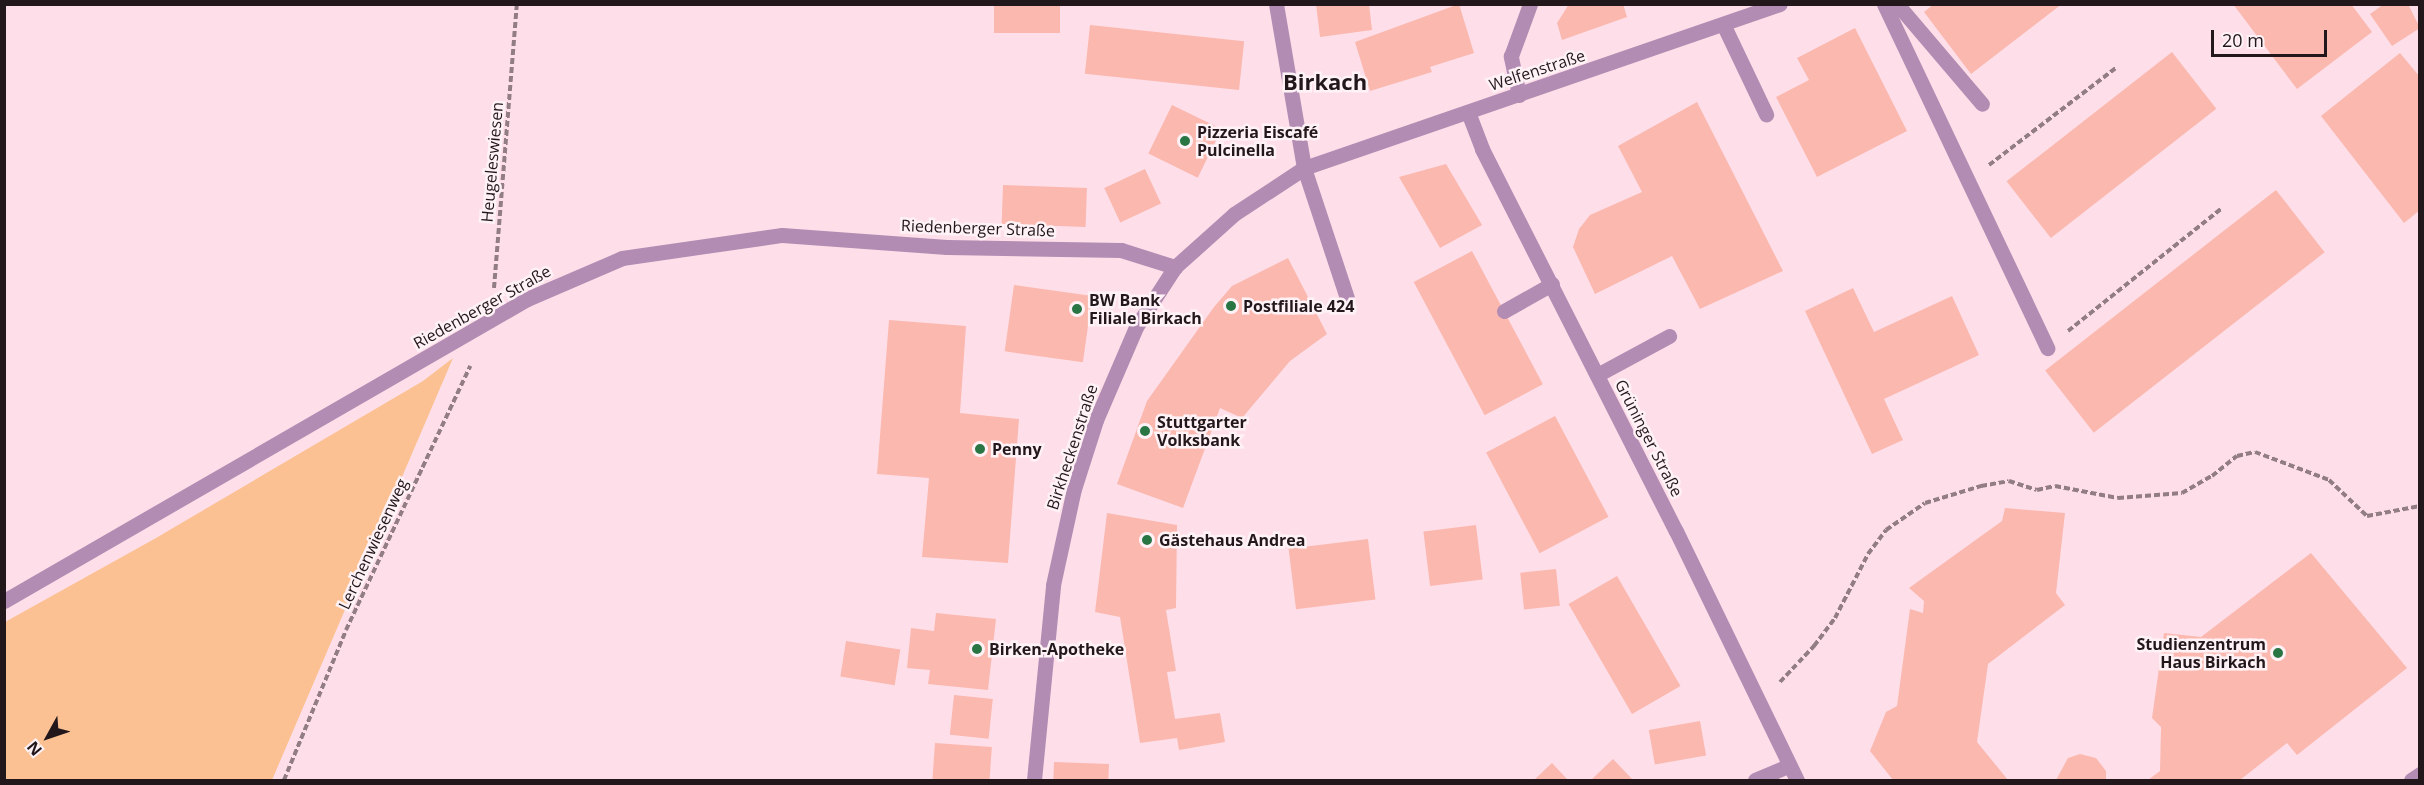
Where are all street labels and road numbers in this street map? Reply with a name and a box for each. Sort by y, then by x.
street label: Welfenstraße [1487,45,1587,95]
street label: Heugeleswiesen [477,101,507,223]
street label: Riedenberger Straße [901,216,1055,240]
street label: Riedenberger Straße [410,261,554,353]
street label: Grüninger Straße [1611,376,1687,500]
street label: Birkheckenstraße [1043,382,1101,512]
street label: Lerchenwiesenweg [334,476,412,612]

